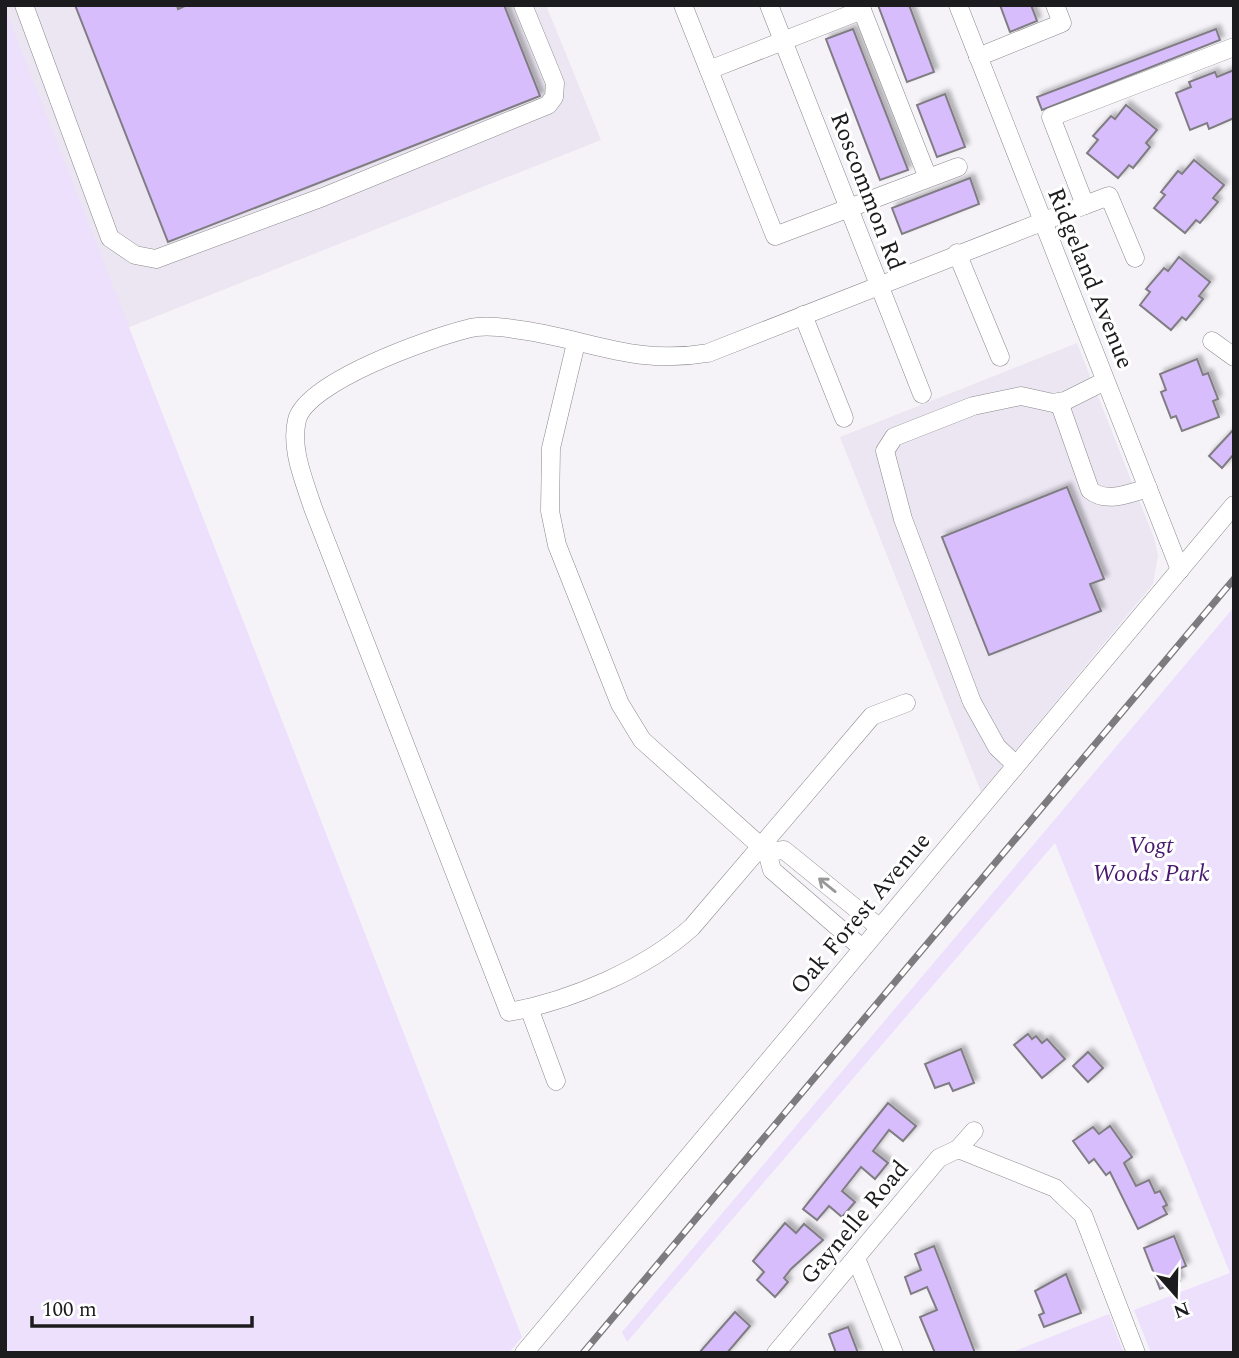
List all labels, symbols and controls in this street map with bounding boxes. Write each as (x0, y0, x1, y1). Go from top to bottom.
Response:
street label: Roscommon Rd (820, 107, 914, 276)
street label: Ridgeland Avenue (1037, 182, 1143, 374)
street label: Oak Forest Avenue (782, 825, 940, 1003)
park label: Vogt Woods Park (1092, 828, 1210, 892)
one-way arrow (818, 877, 836, 893)
street label: Gaynelle Road (792, 1152, 918, 1293)
north arrow (1141, 1260, 1211, 1330)
scale bar (32, 1284, 252, 1328)
text: N (1169, 1293, 1194, 1326)
text: 100 m (42, 1294, 97, 1326)

